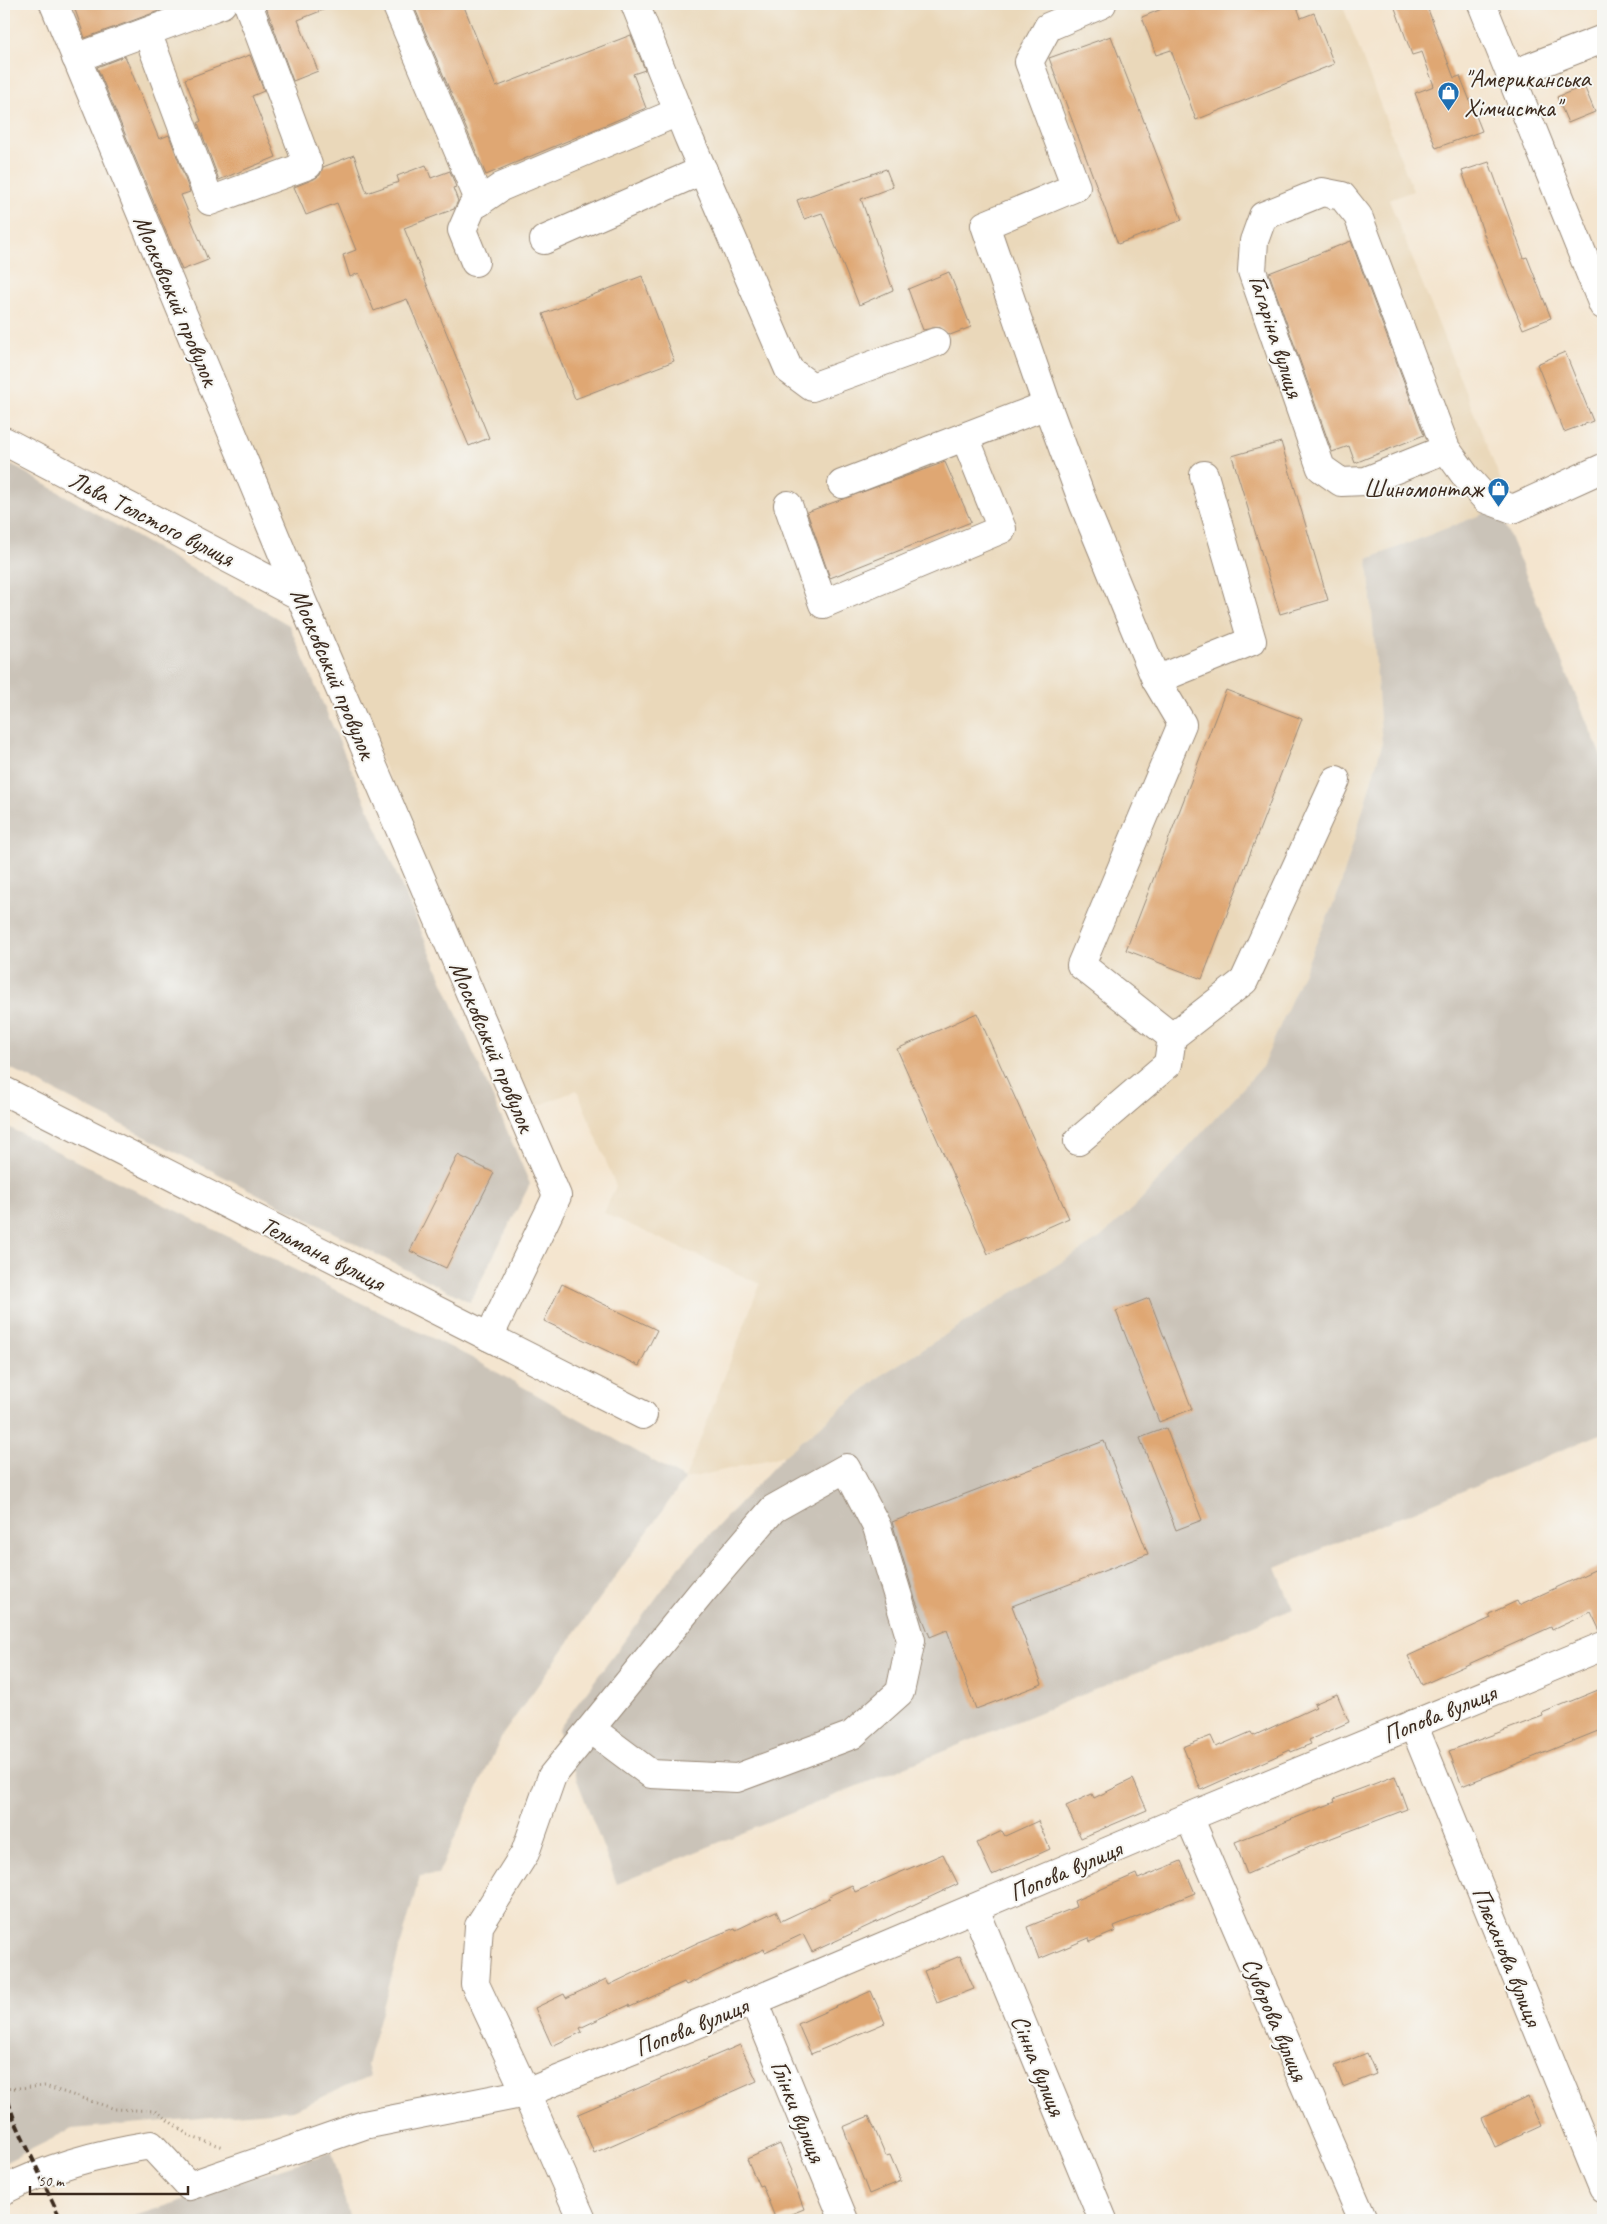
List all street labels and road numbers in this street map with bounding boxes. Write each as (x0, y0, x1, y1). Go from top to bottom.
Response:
street label: Московський провулок (126, 210, 227, 392)
street label: Гагаріна вулиця (1241, 271, 1311, 403)
street label: Льва Толстого вулиця (64, 464, 240, 575)
street label: Московський провулок (283, 583, 384, 765)
street label: Московський провулок (442, 956, 543, 1138)
street label: Тельмана вулиця (255, 1209, 392, 1300)
street label: Попова вулиця (1378, 1676, 1503, 1751)
street label: Попова вулиця (1004, 1832, 1129, 1909)
street label: Плєханова вулиця (1465, 1882, 1550, 2033)
street label: Суворова вулиця (1235, 1953, 1316, 2087)
street label: Попова вулиця (630, 1989, 755, 2064)
street label: Сінна вулиця (1003, 2010, 1073, 2122)
street label: Глінки вулиця (763, 2056, 833, 2168)

